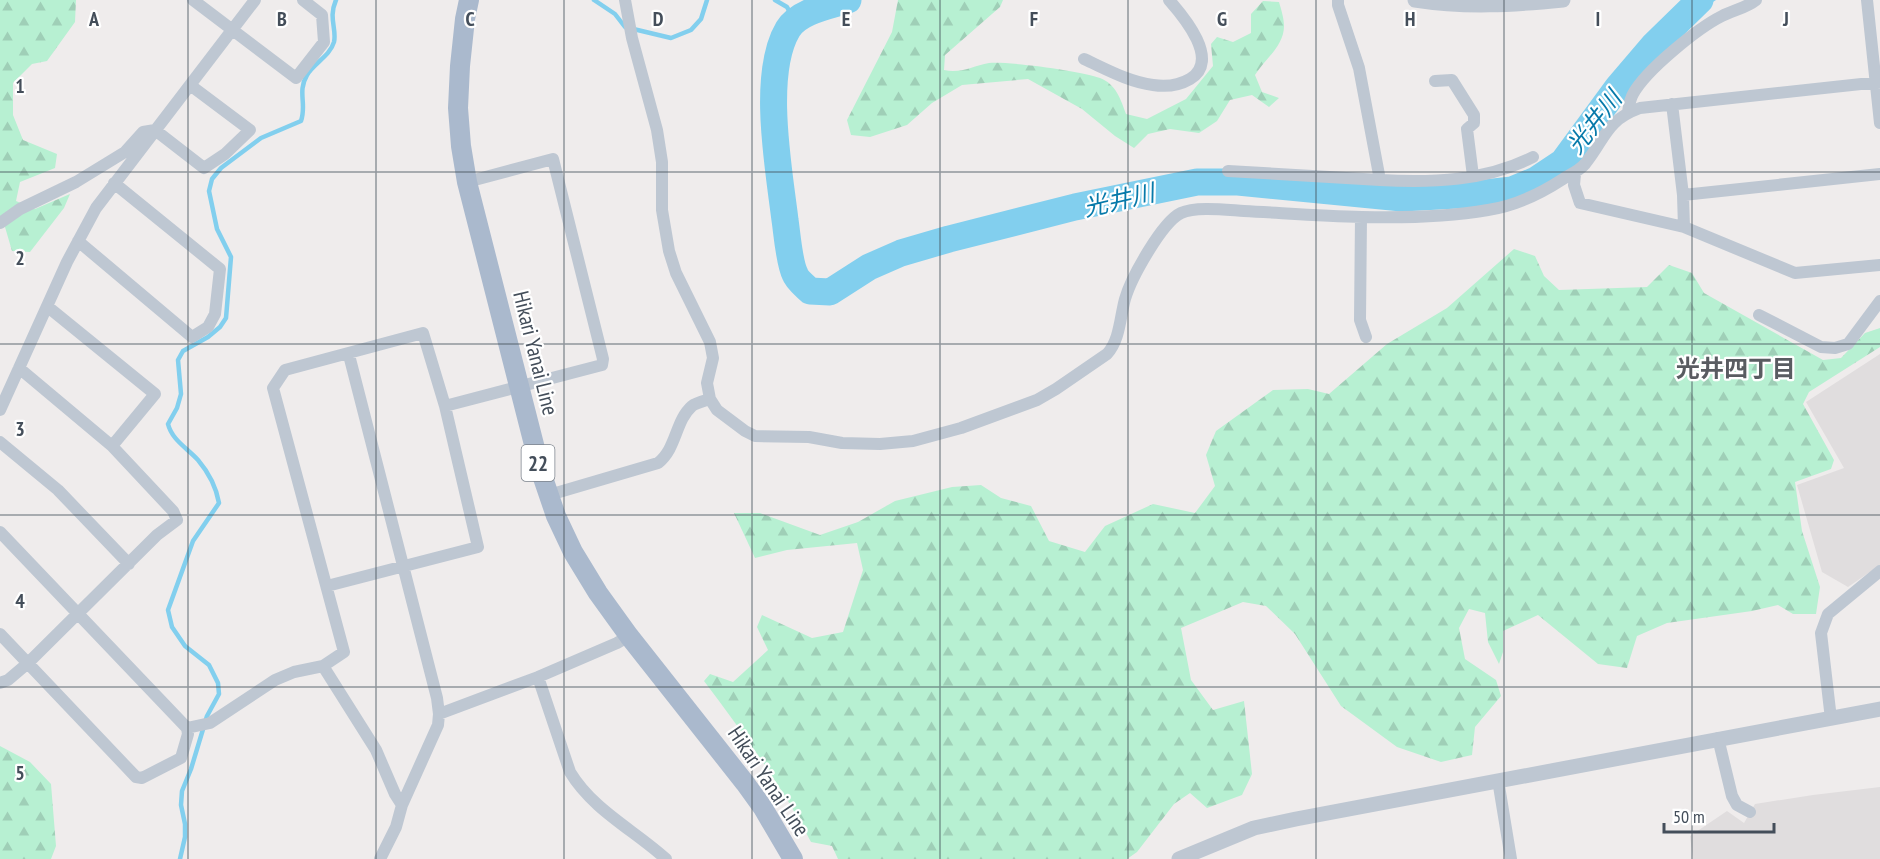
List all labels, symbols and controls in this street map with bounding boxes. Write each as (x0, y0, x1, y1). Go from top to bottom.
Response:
text: A (88, 6, 100, 32)
text: B (277, 6, 287, 32)
text: C (465, 6, 475, 32)
text: D (653, 6, 664, 32)
text: E (842, 6, 850, 32)
text: F (1030, 6, 1038, 32)
text: G (1217, 6, 1227, 32)
text: H (1405, 6, 1415, 32)
text: I (1596, 6, 1600, 32)
text: J (1782, 6, 1789, 32)
text: 1 (15, 73, 25, 99)
water label: 光井川 (1560, 82, 1630, 160)
water label: 光井川 (1080, 176, 1160, 223)
text: 2 (15, 245, 25, 271)
street label: Hikari Yanai Line (507, 288, 565, 418)
district label: 光井四丁目 (1676, 353, 1796, 384)
text: 3 (15, 416, 25, 442)
road number: 22 (522, 445, 554, 481)
text: 4 (15, 588, 25, 614)
street label: Hikari Yanai Line (722, 721, 816, 841)
text: 5 (15, 760, 25, 786)
scale bar (1664, 796, 1774, 834)
text: 50 m (1673, 805, 1705, 828)

